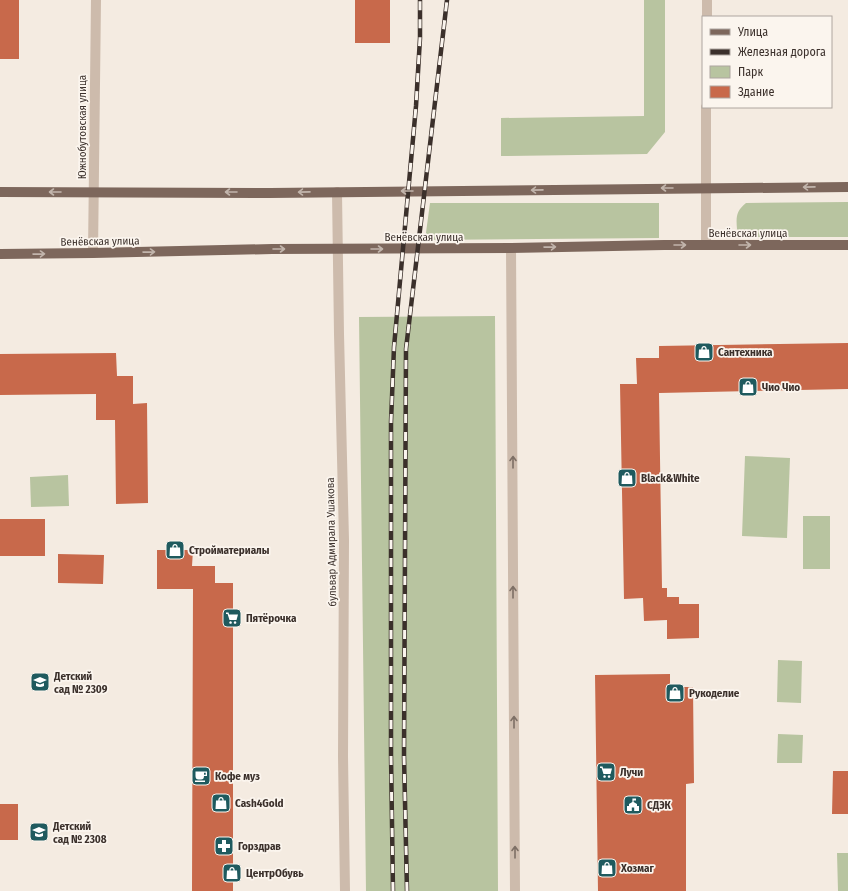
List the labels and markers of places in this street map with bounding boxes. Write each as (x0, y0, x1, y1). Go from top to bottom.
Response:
shop icon: Сантехника (693, 341, 715, 363)
place label: Сантехника (718, 346, 773, 359)
shop icon: Чио Чио (737, 376, 759, 398)
place label: Чио Чио (762, 381, 800, 394)
shop icon: Black&White (616, 467, 638, 489)
place label: Black&White (641, 472, 700, 485)
shop icon: Стройматериалы (164, 539, 186, 561)
place label: Стройматериалы (189, 544, 270, 557)
supermarket icon: Пятёрочка (221, 607, 243, 629)
place label: Пятёрочка (246, 612, 297, 625)
place label: Детский сад № 2309 (53, 670, 108, 696)
school or university icon: Детский сад № 2309 (29, 671, 51, 693)
shop icon: Рукоделие (664, 682, 686, 704)
place label: Рукоделие (689, 687, 740, 700)
supermarket icon: Лучи (595, 761, 617, 783)
cafe icon: Кофе муз (190, 765, 212, 787)
place label: Лучи (620, 766, 643, 779)
place label: Кофе муз (215, 770, 260, 783)
shop icon: Cash4Gold (210, 792, 232, 814)
public building icon: СДЭК (622, 794, 644, 816)
place label: Cash4Gold (235, 797, 284, 810)
place label: СДЭК (647, 799, 672, 812)
place label: Детский сад № 2308 (52, 820, 107, 846)
school or university icon: Детский сад № 2308 (28, 821, 50, 843)
pharmacy icon: Горздрав (213, 835, 235, 857)
place label: Горздрав (238, 840, 281, 853)
shop icon: Хозмаг (596, 857, 618, 879)
shop icon: ЦентрОбувь (221, 862, 243, 884)
place label: Хозмаг (620, 862, 654, 875)
place label: ЦентрОбувь (246, 867, 304, 880)

